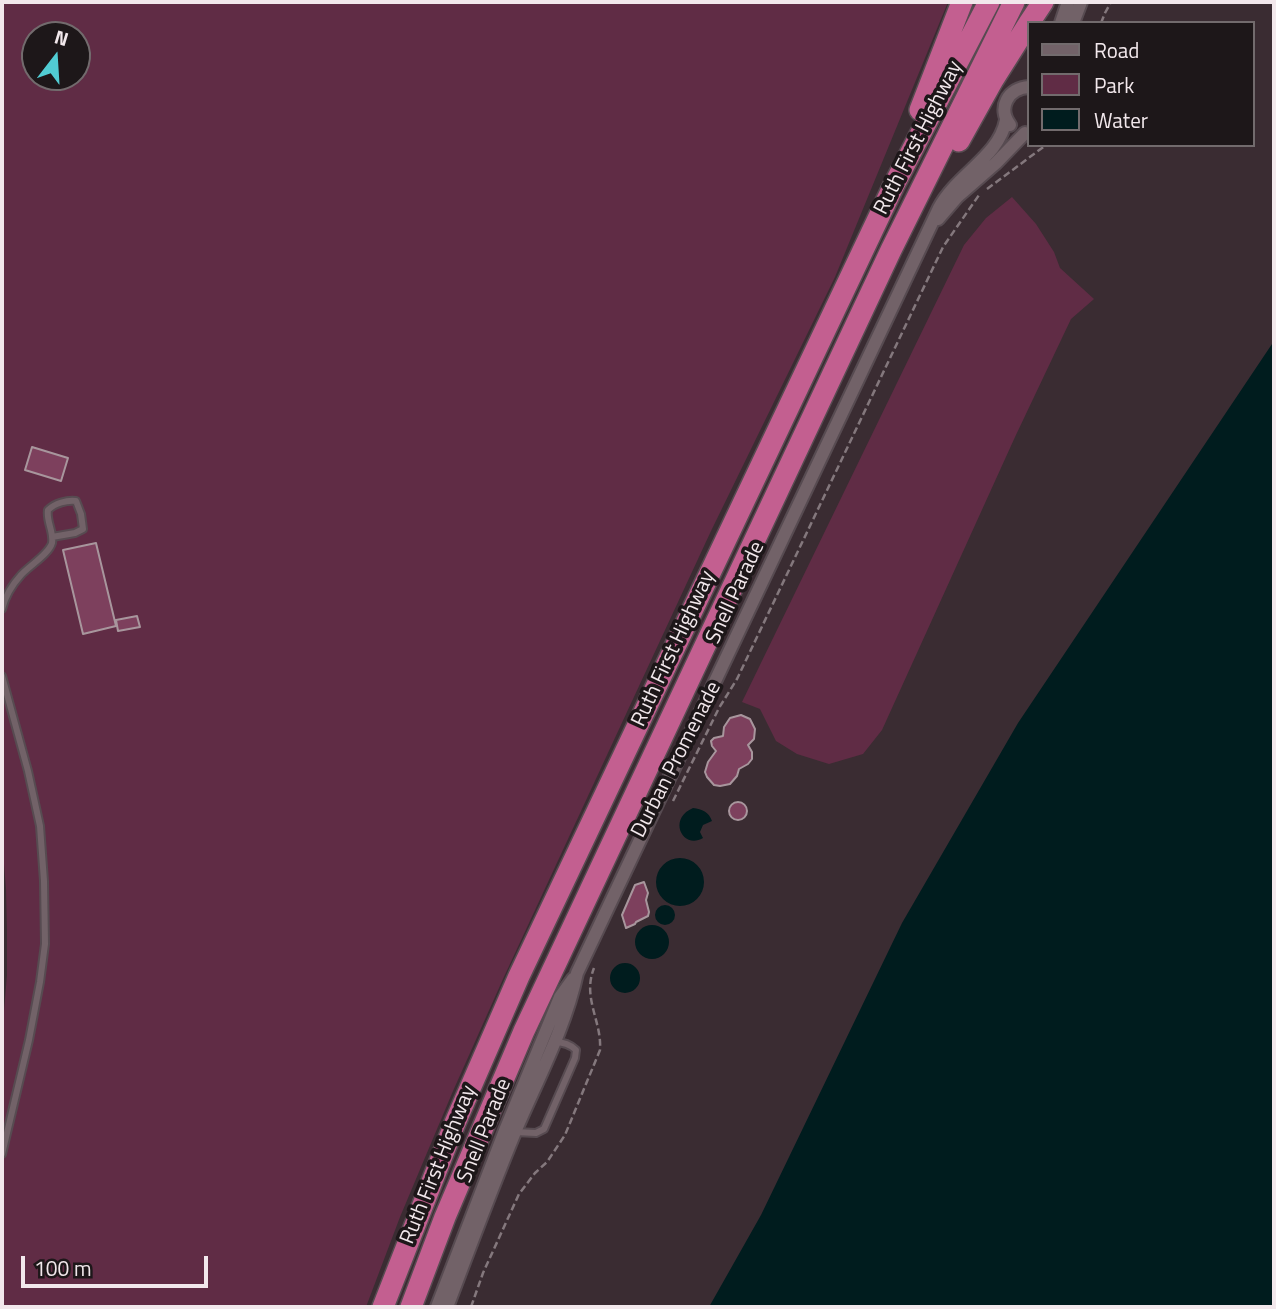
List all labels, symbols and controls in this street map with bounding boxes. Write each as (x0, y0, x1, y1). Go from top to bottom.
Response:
north arrow (21, 21, 91, 91)
legend (1028, 21, 1255, 147)
text: N (51, 22, 72, 53)
text: Road (1094, 34, 1139, 66)
street label: Ruth First Highway (869, 57, 969, 219)
text: Park (1094, 69, 1134, 101)
text: Water (1094, 104, 1148, 136)
street label: Snell Parade (701, 538, 771, 648)
street label: Ruth First Highway (627, 567, 721, 731)
street label: Durban Promenade (627, 678, 727, 842)
street label: Snell Parade (453, 1075, 517, 1187)
street label: Ruth First Highway (396, 1082, 482, 1248)
scale bar (24, 1242, 212, 1286)
text: 100 m (34, 1252, 91, 1284)

